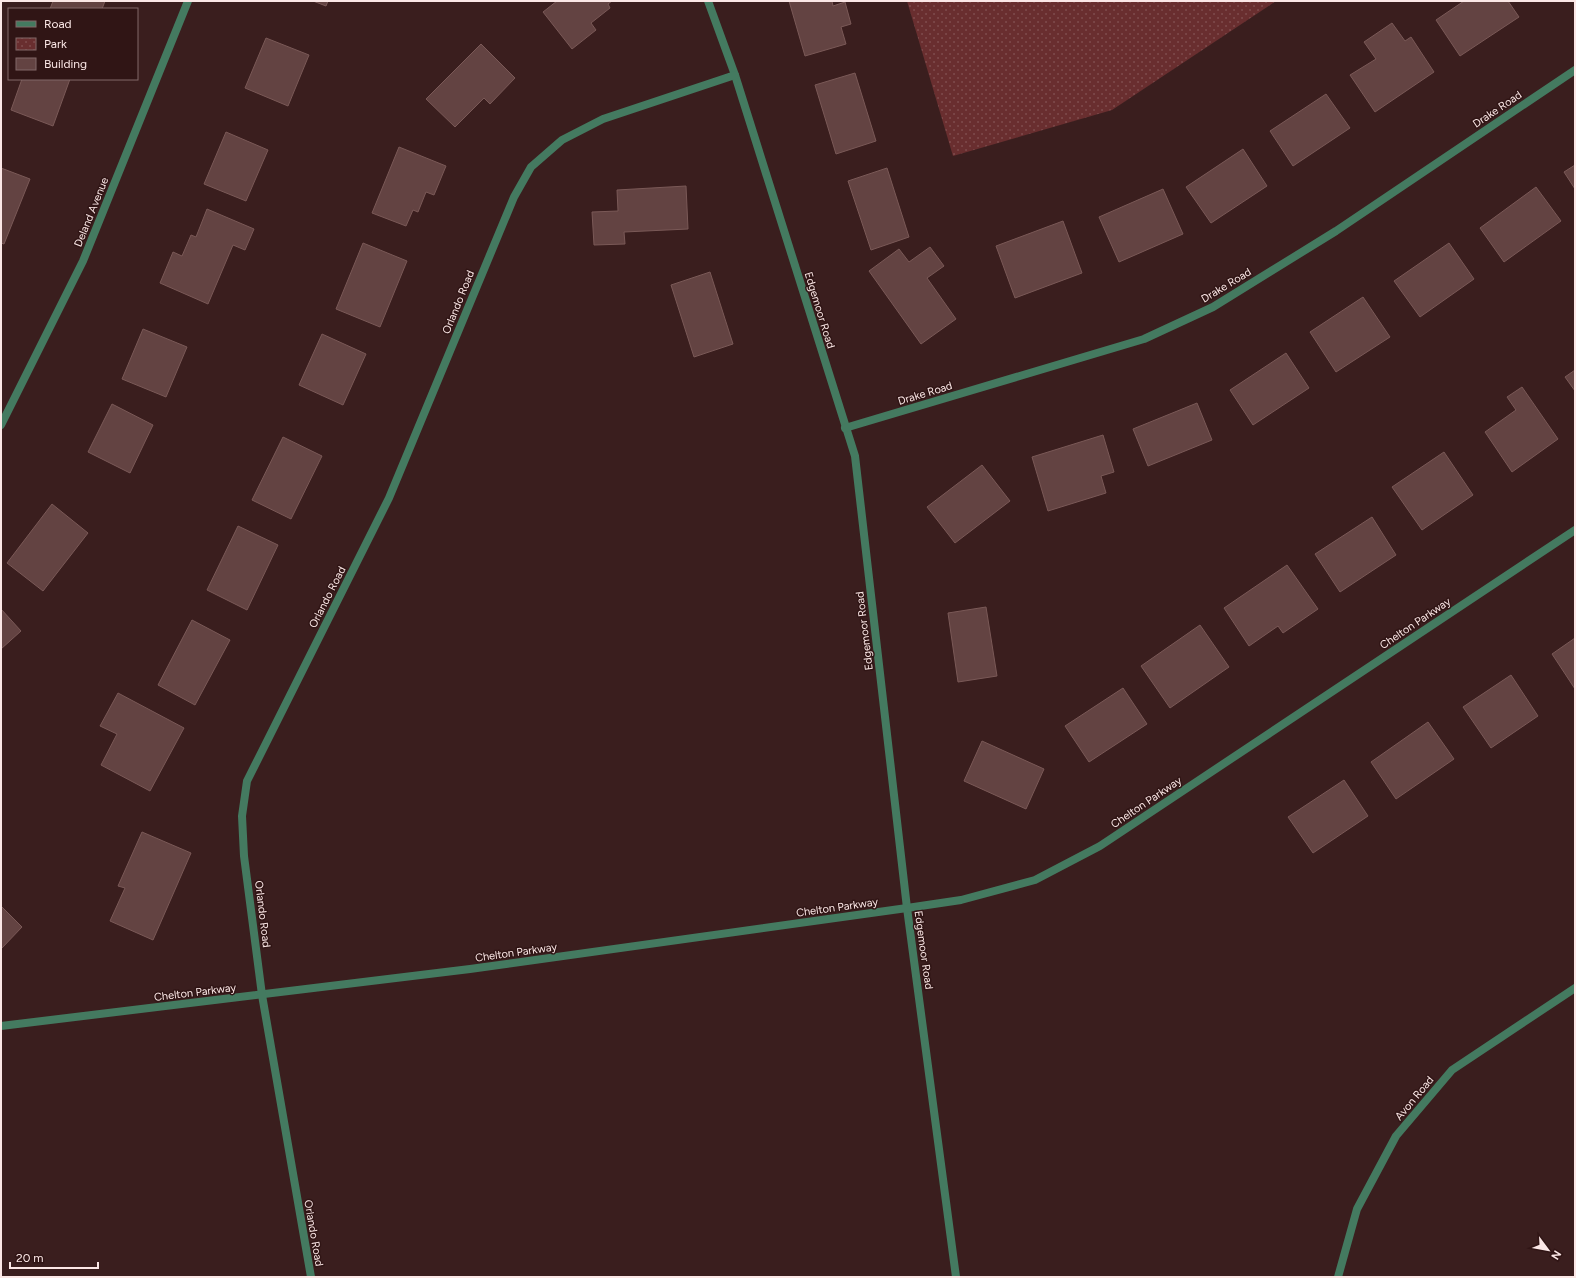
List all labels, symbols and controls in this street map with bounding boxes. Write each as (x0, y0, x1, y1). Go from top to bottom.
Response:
legend (8, 8, 138, 80)
text: Road (44, 17, 72, 31)
text: Park (44, 37, 67, 51)
text: Building (44, 57, 87, 71)
street label: Drake Road (1470, 88, 1524, 131)
street label: Deland Avenue (72, 175, 111, 249)
street label: Drake Road (1199, 265, 1254, 305)
street label: Orlando Road (440, 269, 477, 336)
street label: Edgemoor Road (802, 270, 837, 350)
street label: Drake Road (896, 379, 954, 408)
street label: Orlando Road (306, 564, 349, 630)
street label: Edgemoor Road (853, 591, 876, 671)
street label: Chelton Parkway (1377, 595, 1453, 652)
street label: Chelton Parkway (1108, 774, 1184, 831)
street label: Orlando Road (252, 880, 273, 948)
street label: Chelton Parkway (795, 895, 879, 920)
street label: Edgemoor Road (912, 910, 935, 990)
street label: Chelton Parkway (474, 940, 558, 965)
street label: Chelton Parkway (153, 981, 237, 1004)
street label: Avon Road (1392, 1074, 1437, 1123)
street label: Orlando Road (301, 1199, 326, 1267)
north arrow (1528, 1230, 1568, 1270)
scale bar (10, 1244, 98, 1270)
text: N (1548, 1248, 1564, 1262)
text: 20 m (16, 1251, 44, 1265)

